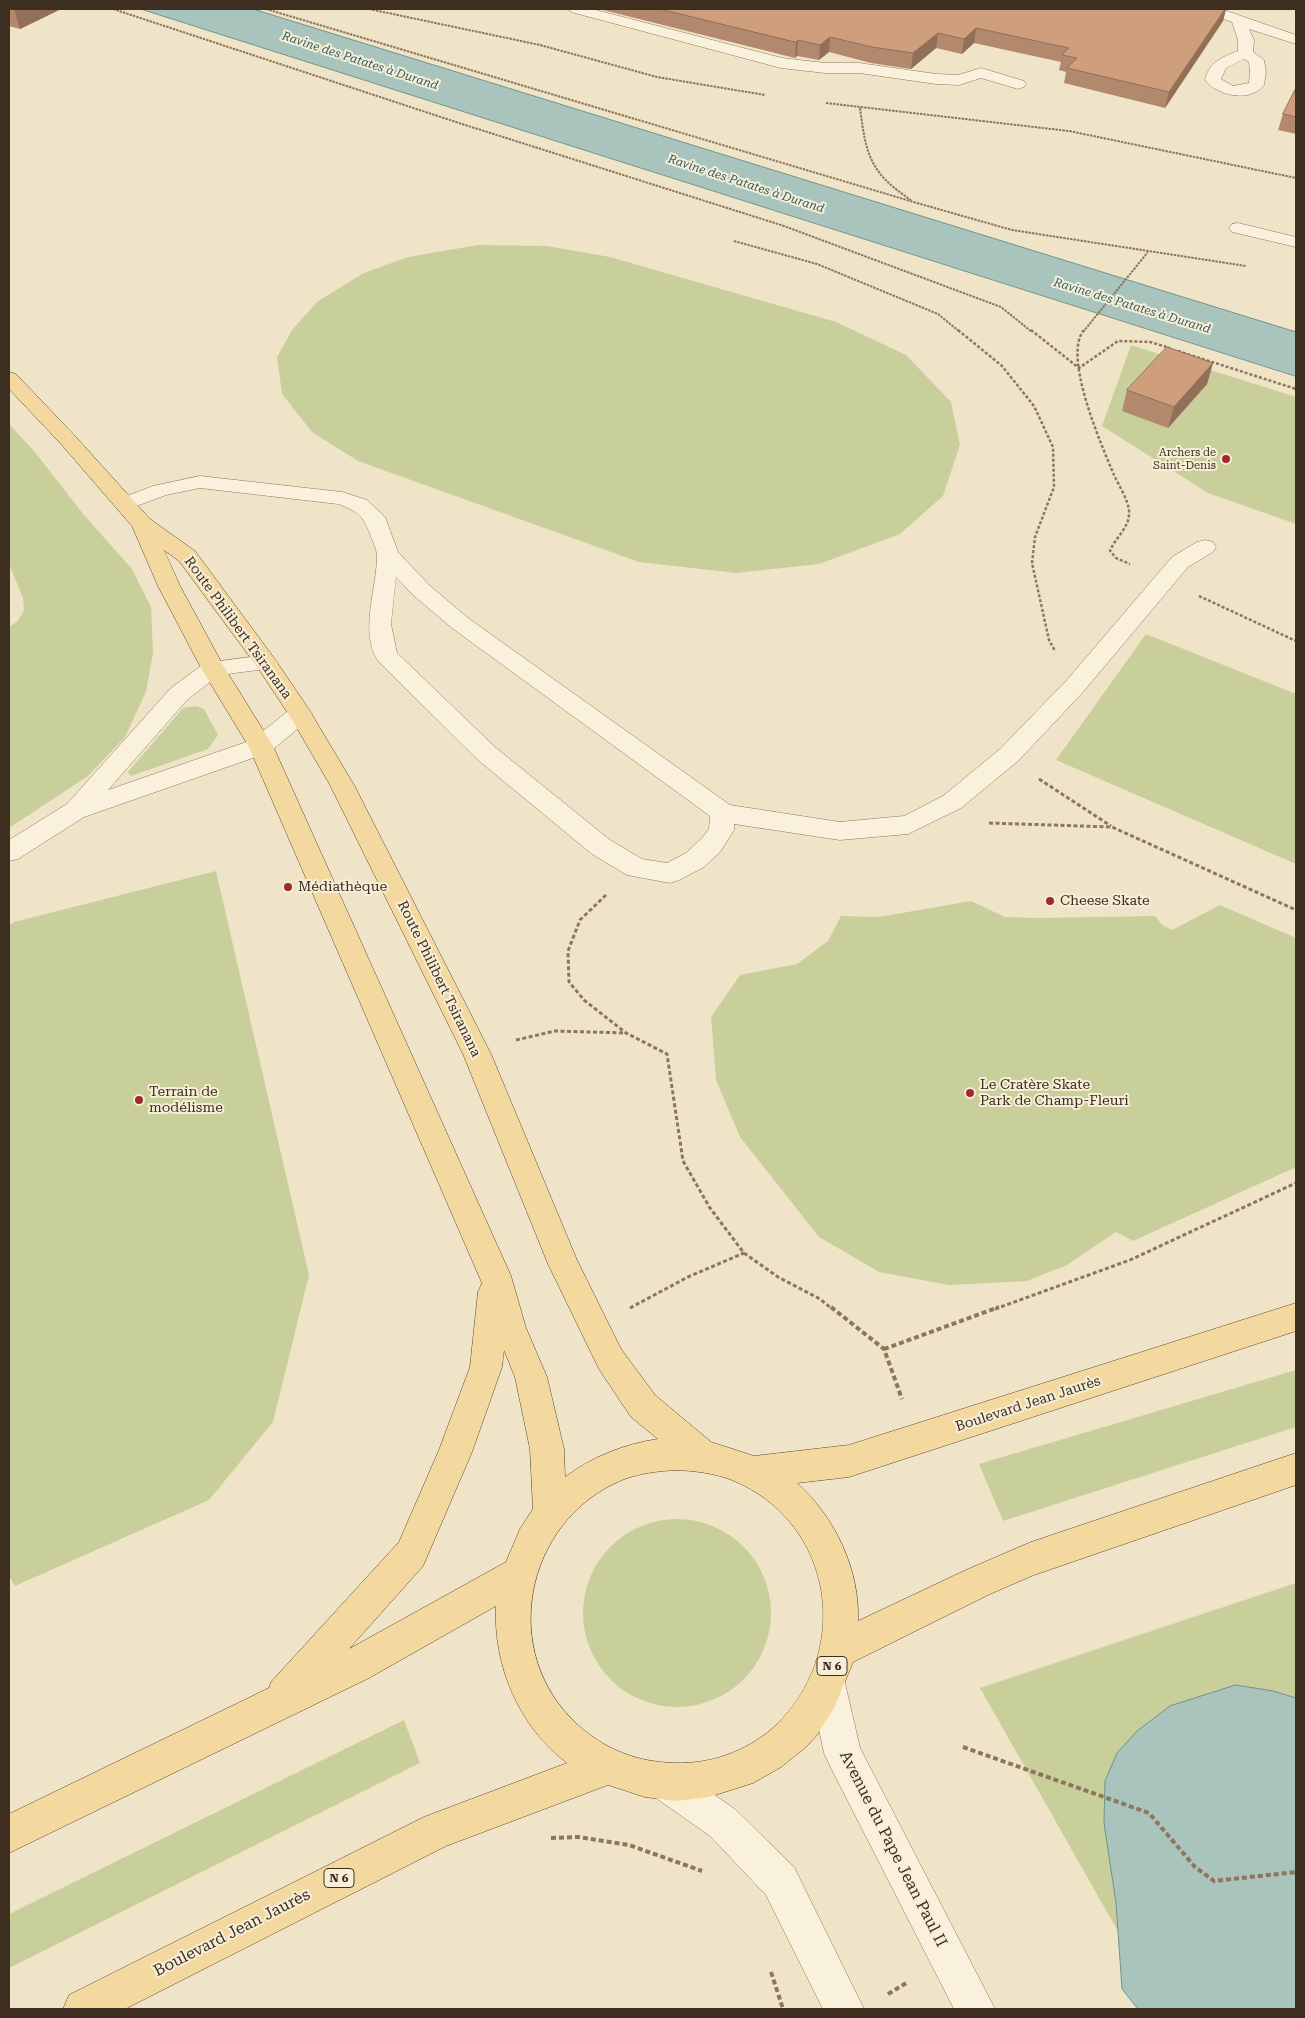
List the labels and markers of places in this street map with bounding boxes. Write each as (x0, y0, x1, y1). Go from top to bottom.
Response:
place label: Archers de Saint-Denis (1153, 446, 1216, 472)
marker: Archers de Saint-Denis (1220, 453, 1232, 465)
place label: Médiathèque (298, 879, 387, 895)
marker: Médiathèque (282, 881, 294, 893)
place label: Cheese Skate (1060, 893, 1150, 909)
marker: Cheese Skate (1044, 895, 1056, 907)
place label: Le Cratère Skate Park de Champ-Fleuri (980, 1077, 1129, 1110)
place label: Terrain de modélisme (149, 1084, 223, 1116)
marker: Le Cratère Skate Park de Champ-Fleuri (964, 1087, 976, 1099)
marker: Terrain de modélisme (133, 1094, 145, 1106)

